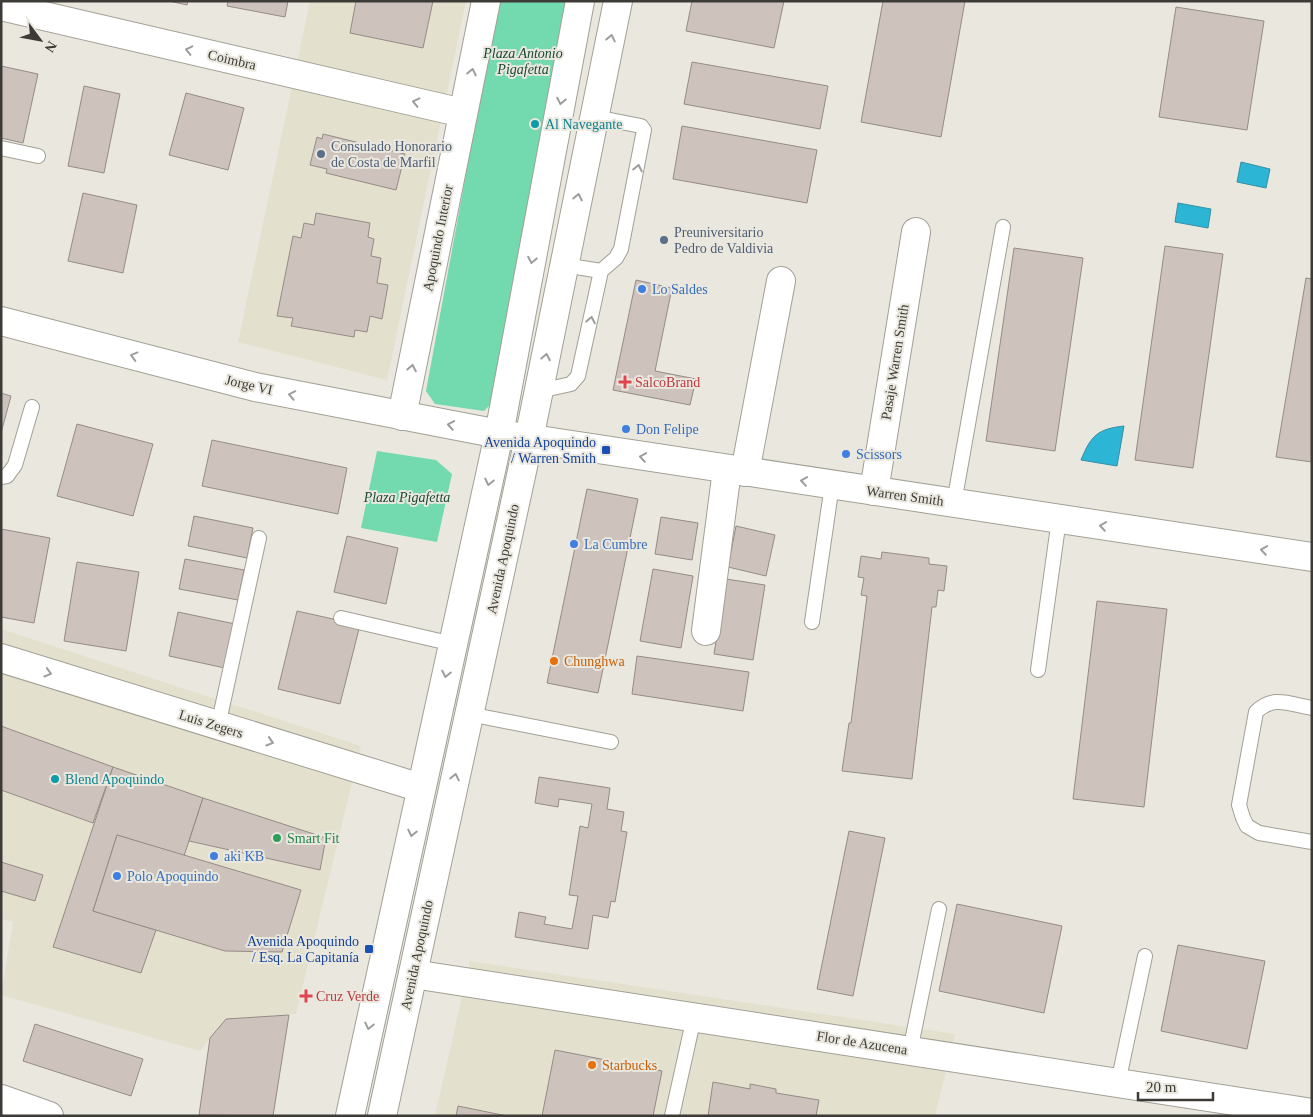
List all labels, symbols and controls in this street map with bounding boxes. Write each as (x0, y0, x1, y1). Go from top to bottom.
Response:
north arrow (15, 15, 65, 65)
one-way arrow (605, 34, 615, 43)
text: N (42, 38, 60, 55)
one-way arrow (185, 45, 194, 56)
park label: Plaza Antonio Pigafetta (482, 46, 563, 77)
street label: Coimbra (206, 47, 258, 73)
one-way arrow (466, 67, 476, 76)
one-way arrow (557, 96, 567, 105)
one-way arrow (411, 97, 420, 108)
place label: Al Navegante (545, 117, 622, 132)
marker: Al Navegante (529, 118, 541, 130)
place label: Consulado Honorario de Costa de Marfil (331, 139, 452, 170)
marker: Consulado Honorario de Costa de Marfil (315, 148, 327, 160)
one-way arrow (632, 164, 642, 173)
street label: Apoquindo Interior (420, 183, 456, 293)
one-way arrow (572, 193, 583, 202)
place label: Preuniversitario Pedro de Valdivia (674, 225, 774, 256)
marker: Preuniversitario Pedro de Valdivia (658, 234, 670, 246)
one-way arrow (527, 256, 537, 265)
place label: Lo Saldes (652, 282, 708, 297)
marker: Lo Saldes (636, 283, 648, 295)
street label: Pasaje Warren Smith (878, 303, 912, 421)
one-way arrow (585, 315, 596, 324)
one-way arrow (130, 351, 138, 361)
one-way arrow (540, 352, 550, 361)
one-way arrow (406, 364, 416, 373)
street label: Jorge VI (224, 372, 274, 398)
place label: SalcoBrand (635, 375, 700, 390)
marker: SalcoBrand (619, 376, 631, 388)
one-way arrow (287, 390, 296, 400)
one-way arrow (447, 420, 456, 430)
place label: Don Felipe (636, 422, 699, 437)
marker: Don Felipe (620, 423, 632, 435)
place label: Avenida Apoquindo / Warren Smith (484, 435, 596, 466)
marker: Avenida Apoquindo / Warren Smith (600, 444, 612, 456)
place label: Scissors (856, 447, 902, 462)
marker: Scissors (840, 448, 852, 460)
one-way arrow (639, 452, 647, 463)
one-way arrow (799, 476, 807, 487)
one-way arrow (484, 477, 494, 486)
street label: Warren Smith (865, 483, 945, 509)
park label: Plaza Pigafetta (363, 490, 450, 505)
street label: Avenida Apoquindo (484, 503, 522, 615)
one-way arrow (1098, 521, 1107, 531)
place label: La Cumbre (584, 537, 647, 552)
marker: La Cumbre (568, 538, 580, 550)
one-way arrow (1259, 545, 1268, 555)
place label: Chunghwa (564, 654, 625, 669)
marker: Chunghwa (548, 655, 560, 667)
one-way arrow (43, 667, 51, 677)
one-way arrow (442, 670, 452, 679)
street label: Luis Zegers (177, 707, 245, 741)
one-way arrow (265, 737, 273, 747)
place label: Blend Apoquindo (65, 772, 164, 787)
marker: Blend Apoquindo (49, 773, 61, 785)
one-way arrow (450, 773, 460, 782)
one-way arrow (407, 829, 418, 838)
place label: Smart Fit (287, 831, 340, 846)
marker: Smart Fit (271, 832, 283, 844)
place label: aki KB (224, 849, 264, 864)
marker: aki KB (208, 850, 220, 862)
place label: Polo Apoquindo (127, 869, 218, 884)
marker: Polo Apoquindo (111, 870, 123, 882)
street label: Avenida Apoquindo (398, 899, 436, 1011)
place label: Avenida Apoquindo / Esq. La Capitanía (247, 934, 360, 965)
marker: Avenida Apoquindo / Esq. La Capitanía (363, 943, 375, 955)
place label: Cruz Verde (316, 989, 379, 1004)
marker: Cruz Verde (300, 990, 312, 1002)
one-way arrow (364, 1022, 375, 1031)
street label: Flor de Azucena (816, 1028, 909, 1058)
place label: Starbucks (602, 1058, 657, 1073)
marker: Starbucks (586, 1059, 598, 1071)
scale bar (1138, 1070, 1213, 1102)
text: 20 m (1146, 1079, 1177, 1095)

